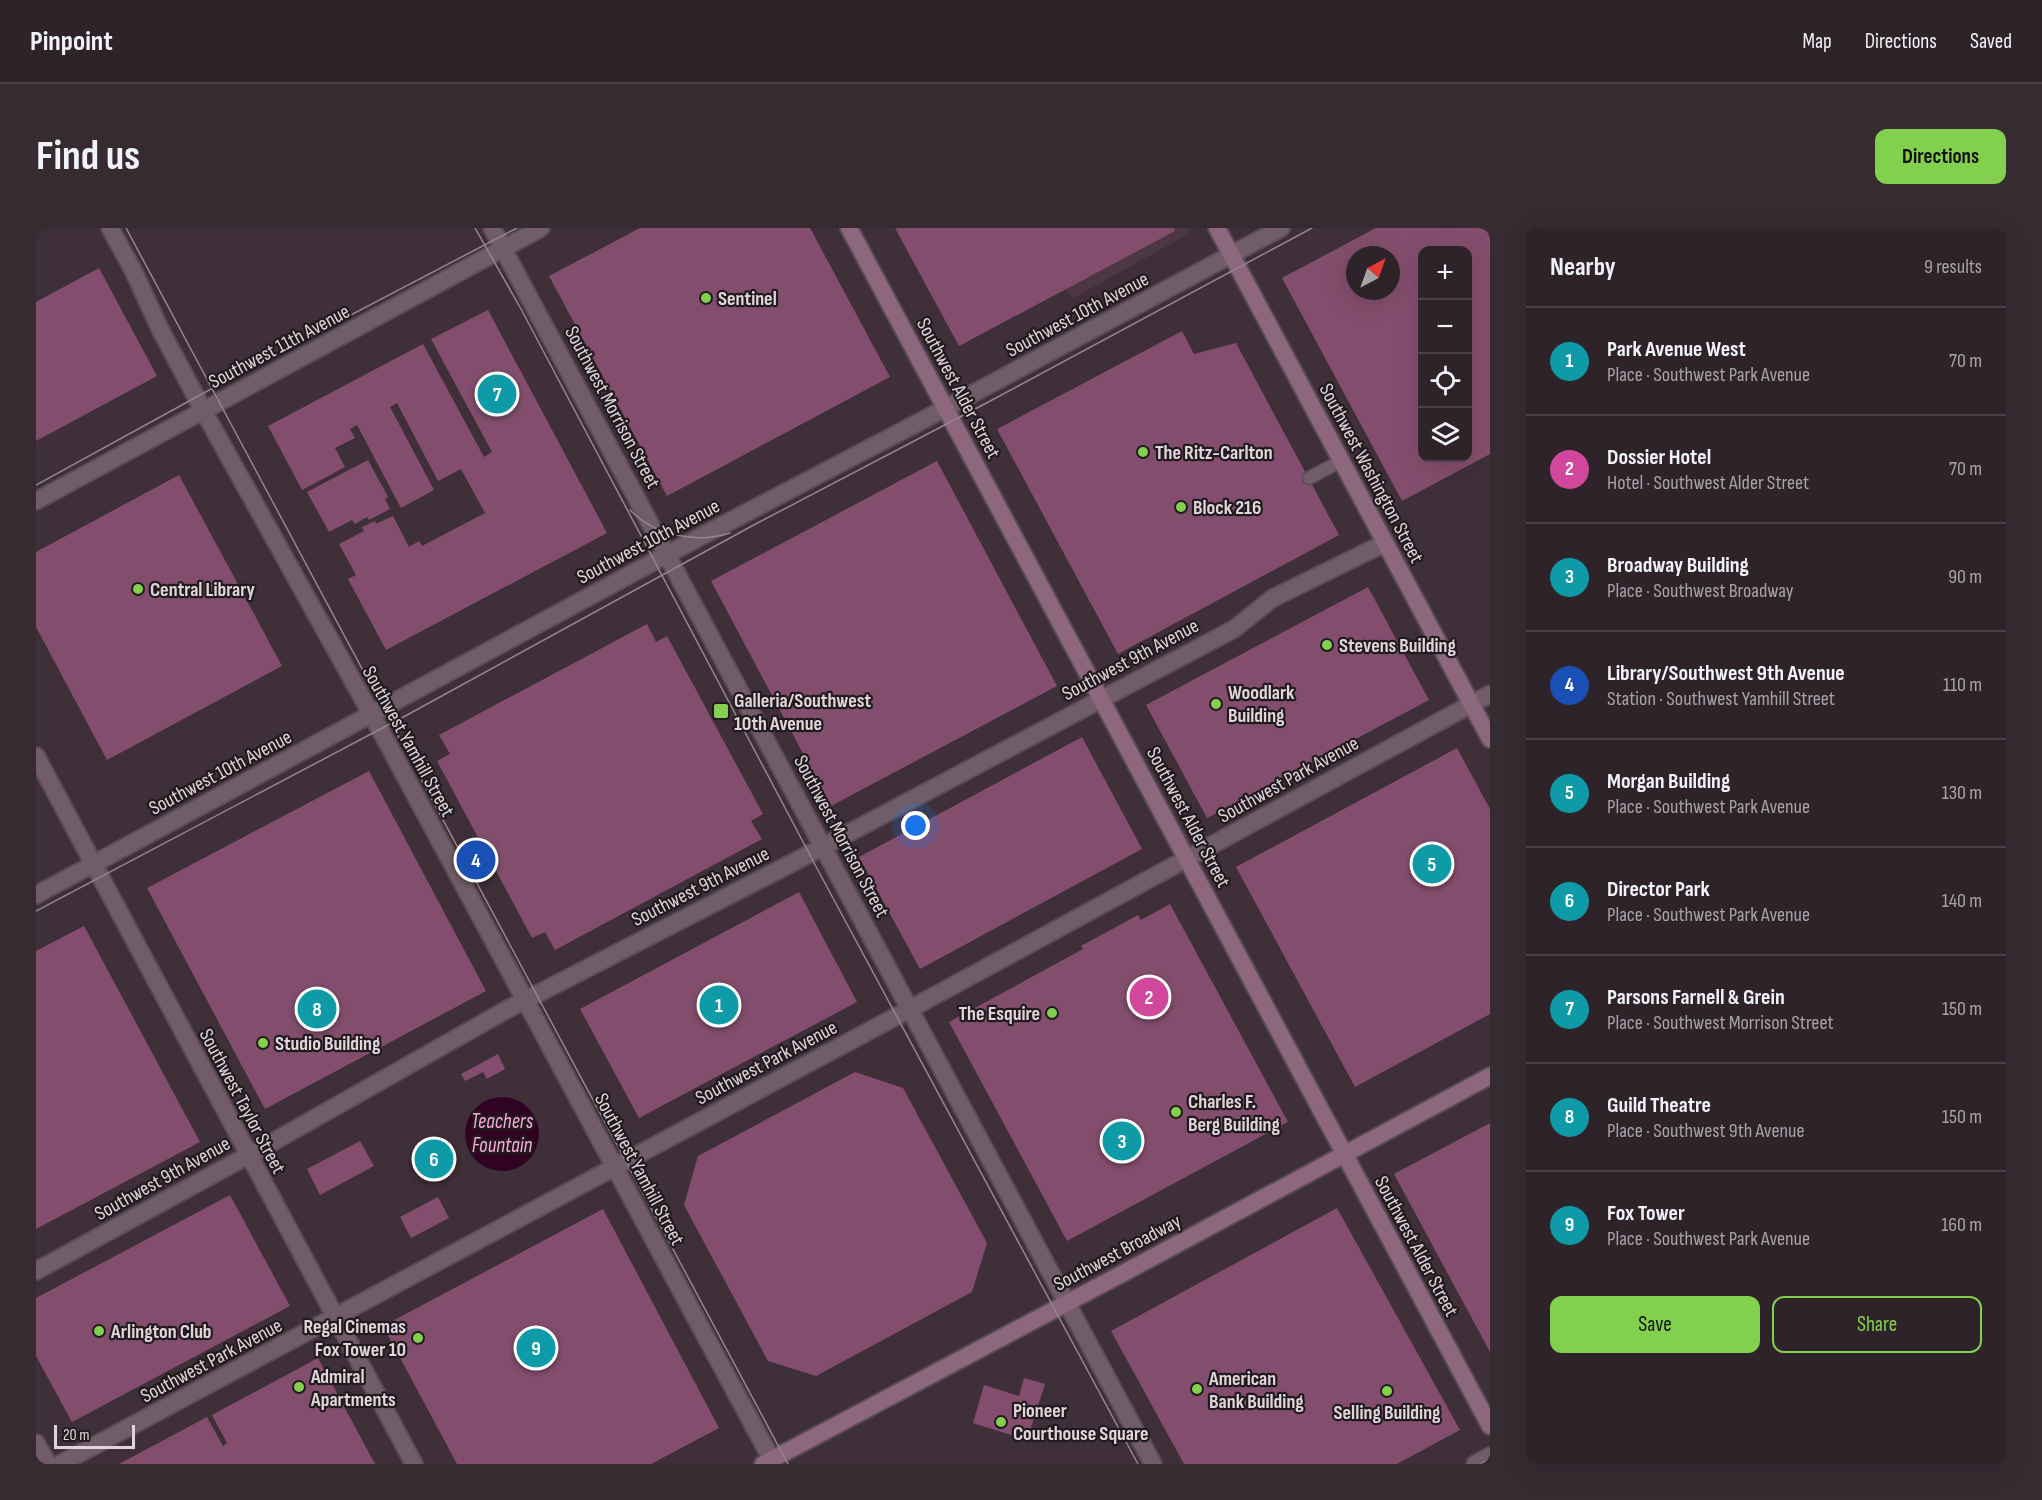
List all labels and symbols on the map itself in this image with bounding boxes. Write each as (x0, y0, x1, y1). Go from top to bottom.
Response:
north arrow (1346, 246, 1400, 300)
street label: Southwest 10th Avenue (1002, 267, 1153, 363)
place label: Sentinel (718, 287, 777, 311)
marker: Sentinel (699, 291, 713, 305)
street label: Southwest 11th Avenue (205, 300, 354, 394)
street label: Southwest Alder Street (911, 314, 1005, 463)
street label: Southwest Morrison Street (559, 322, 665, 493)
pin: 7 (478, 372, 516, 416)
street label: Southwest Washington Street (1314, 380, 1429, 567)
place label: The Ritz-Carlton (1155, 441, 1273, 465)
marker: The Ritz-Carlton (1136, 445, 1150, 459)
street label: Southwest 10th Avenue (573, 494, 724, 590)
place label: Block 216 (1193, 496, 1261, 520)
marker: Block 216 (1174, 500, 1188, 514)
place label: Central Library (150, 578, 256, 602)
marker: Central Library (131, 582, 145, 596)
street label: Southwest 9th Avenue (1058, 614, 1203, 706)
place label: Stevens Building (1339, 634, 1456, 658)
marker: Stevens Building (1320, 638, 1334, 652)
street label: Southwest Yamhill Street (357, 662, 460, 821)
place label: Woodlark Building (1228, 681, 1295, 728)
place label: Galleria/Southwest 10th Avenue (734, 689, 872, 736)
marker: Woodlark Building (1209, 697, 1223, 711)
marker: Galleria/Southwest 10th Avenue (712, 702, 730, 720)
street label: Southwest 10th Avenue (145, 725, 296, 821)
street label: Southwest Park Avenue (1214, 731, 1363, 828)
street label: Southwest Alder Street (1141, 743, 1235, 892)
street label: Southwest Morrison Street (788, 751, 894, 922)
your location (901, 811, 930, 840)
pin: 4 (456, 838, 496, 882)
street label: Southwest 9th Avenue (628, 842, 773, 932)
pin: 5 (1412, 842, 1452, 886)
pin: 2 (1130, 974, 1168, 1020)
pin: 1 (700, 982, 738, 1028)
pin: 8 (298, 986, 336, 1032)
place label: The Esquire (959, 1002, 1040, 1026)
marker: The Esquire (1045, 1006, 1059, 1020)
street label: Southwest Park Avenue (692, 1015, 841, 1110)
street label: Southwest Taylor Street (194, 1025, 290, 1178)
place label: Studio Building (275, 1032, 381, 1056)
marker: Studio Building (256, 1036, 270, 1050)
street label: Southwest Yamhill Street (589, 1089, 689, 1250)
place label: Charles F. Berg Building (1188, 1090, 1280, 1137)
marker: Charles F. Berg Building (1169, 1105, 1183, 1119)
water label: Teachers Fountain (471, 1109, 534, 1158)
pin: 3 (1102, 1118, 1142, 1164)
street label: Southwest 9th Avenue (91, 1132, 234, 1226)
pin: 6 (414, 1136, 454, 1182)
street label: Southwest Alder Street (1369, 1172, 1463, 1321)
street label: Southwest Broadway (1050, 1209, 1185, 1296)
street label: Southwest Park Avenue (137, 1313, 286, 1408)
place label: Regal Cinemas Fox Tower 10 (303, 1315, 406, 1362)
place label: Arlington Club (110, 1320, 212, 1344)
marker: Arlington Club (92, 1324, 106, 1338)
pin: 9 (516, 1326, 556, 1370)
marker: Regal Cinemas Fox Tower 10 (411, 1331, 425, 1345)
place label: Admiral Apartments (310, 1365, 396, 1412)
place label: American Bank Building (1208, 1367, 1304, 1414)
marker: Admiral Apartments (292, 1380, 306, 1394)
marker: American Bank Building (1190, 1382, 1204, 1396)
marker: Selling Building (1380, 1384, 1394, 1398)
place label: Pioneer Courthouse Square (1013, 1399, 1149, 1446)
place label: Selling Building (1334, 1401, 1441, 1425)
marker: Pioneer Courthouse Square (994, 1415, 1008, 1429)
scale bar (54, 1422, 135, 1450)

